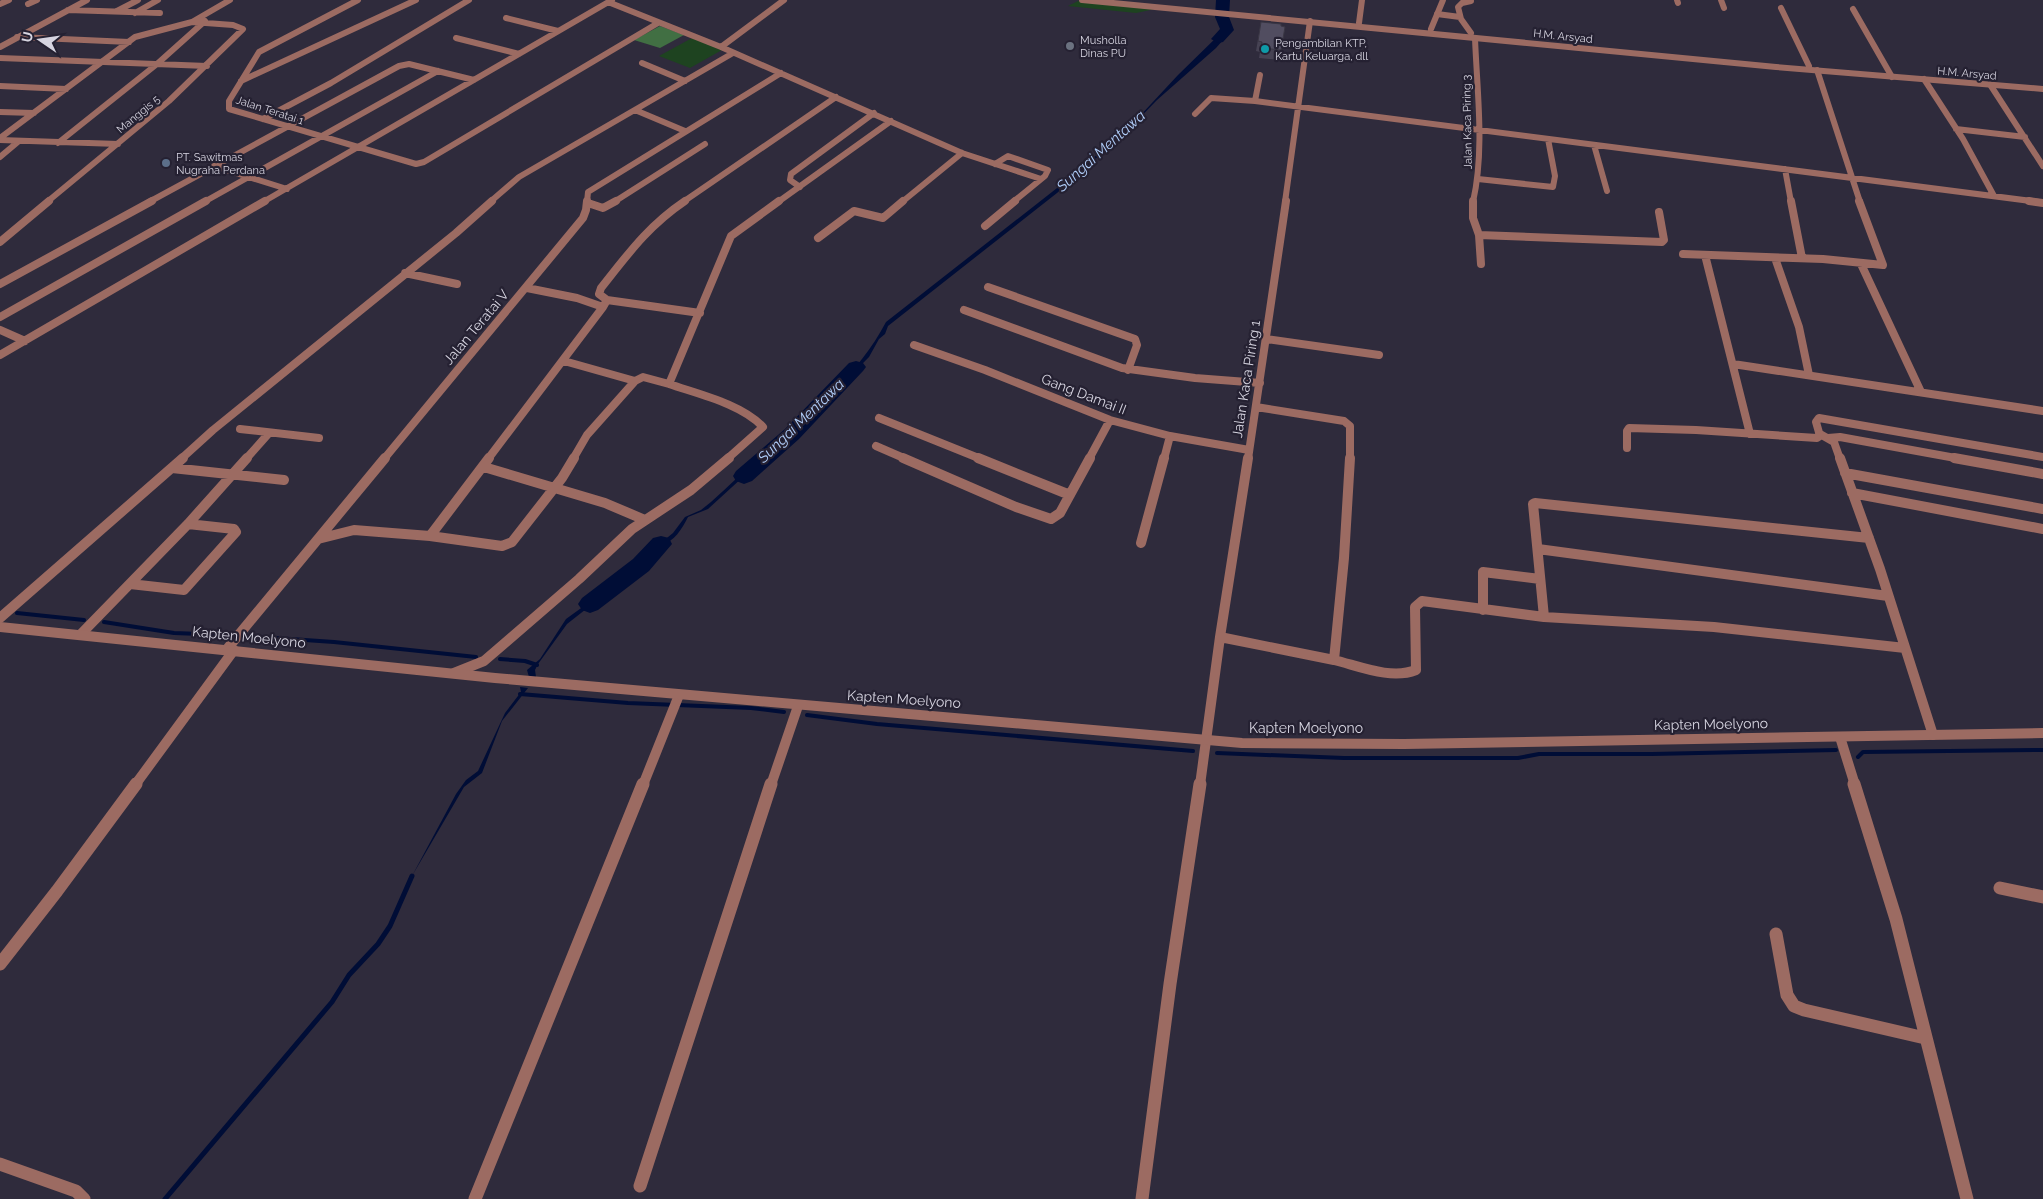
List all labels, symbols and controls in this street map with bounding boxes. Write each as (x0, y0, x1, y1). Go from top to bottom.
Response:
north arrow (15, 15, 65, 65)
street label: H.M. Arsyad (1533, 27, 1593, 46)
text: U (18, 30, 36, 44)
place label: Musholla Dinas PU (1080, 34, 1126, 60)
place label: Pengambilan KTP, Kartu Keluarga, dll (1275, 37, 1368, 63)
marker: Musholla Dinas PU (1064, 40, 1076, 52)
marker: Pengambilan KTP, Kartu Keluarga, dll (1259, 43, 1271, 55)
street label: H.M. Arsyad (1937, 64, 1997, 83)
street label: Jalan Kaca Piring 3 (1460, 74, 1475, 169)
street label: Manggis 5 (114, 93, 162, 136)
street label: Jalan Teratai 1 (234, 93, 306, 128)
water label: Sungai Mentawa (1052, 106, 1149, 196)
place label: PT. Sawitmas Nugraha Perdana (176, 151, 265, 177)
marker: PT. Sawitmas Nugraha Perdana (160, 157, 172, 169)
street label: Jalan Teratai V (440, 286, 512, 368)
street label: Jalan Kaca Piring 1 (1229, 319, 1263, 439)
street label: Gang Damai II (1039, 370, 1129, 418)
water label: Sungai Mentawa (753, 375, 848, 467)
street label: Kapten Moelyono (191, 623, 307, 651)
street label: Kapten Moelyono (847, 687, 961, 711)
street label: Kapten Moelyono (1654, 715, 1768, 733)
street label: Kapten Moelyono (1249, 720, 1363, 736)

